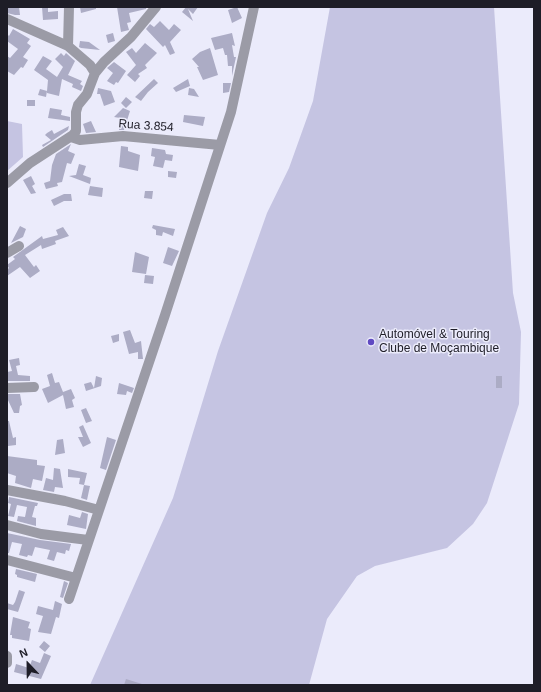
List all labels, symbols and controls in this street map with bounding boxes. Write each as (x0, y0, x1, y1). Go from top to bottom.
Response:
street label: Rua 3.854 (118, 117, 174, 135)
place label: Automóvel & Touring Clube de Moçambique (379, 328, 499, 356)
marker: Automóvel & Touring Clube de Moçambique (366, 337, 376, 347)
north arrow (8, 644, 48, 684)
text: N (18, 646, 29, 660)

